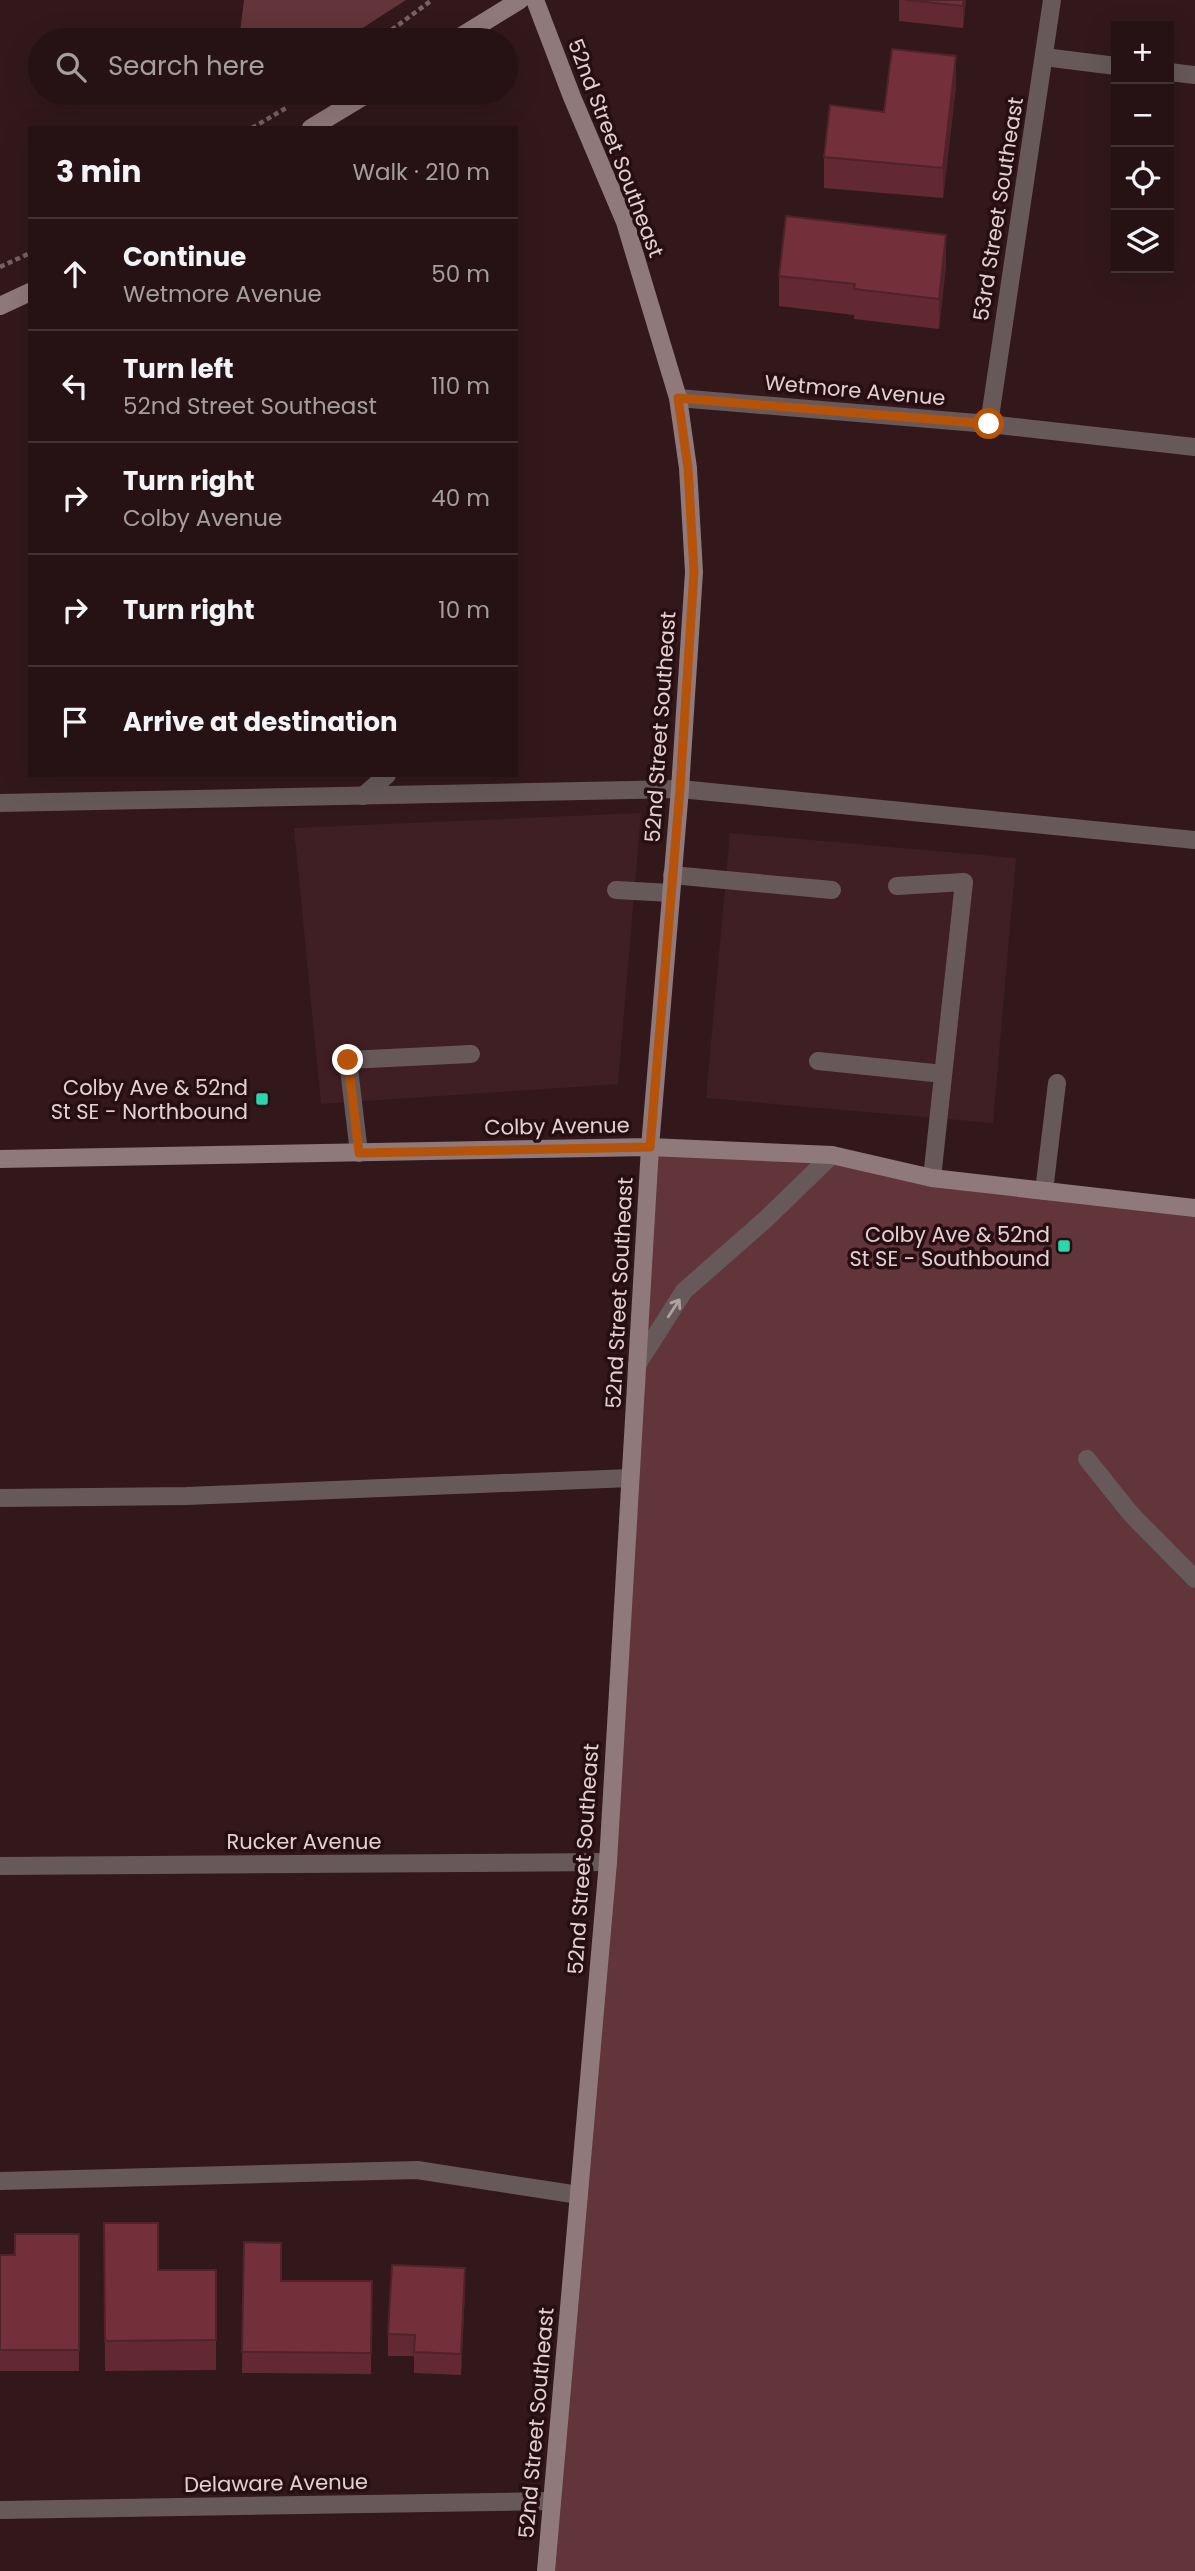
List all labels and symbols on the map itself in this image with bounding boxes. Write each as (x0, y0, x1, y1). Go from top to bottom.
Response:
street label: 52nd Street Southeast (561, 35, 671, 261)
street label: 53rd Street Southeast (966, 95, 1030, 323)
street label: Wetmore Avenue (763, 368, 947, 412)
route start (973, 408, 1004, 439)
street label: 52nd Street Southeast (637, 610, 683, 844)
route end (332, 1044, 363, 1075)
place label: Colby Ave & 52nd St SE - Northbound (51, 1073, 248, 1126)
marker: Colby Ave & 52nd St SE - Northbound (254, 1091, 270, 1107)
street label: Colby Avenue (484, 1110, 630, 1142)
street label: 52nd Street Southeast (598, 1177, 640, 1409)
place label: Colby Ave & 52nd St SE - Southbound (850, 1220, 1050, 1273)
marker: Colby Ave & 52nd St SE - Southbound (1056, 1238, 1072, 1254)
one-way arrow (667, 1298, 681, 1318)
street label: 52nd Street Southeast (560, 1742, 606, 1976)
street label: Rucker Avenue (226, 1827, 382, 1856)
street label: 52nd Street Southeast (511, 2306, 561, 2540)
street label: Delaware Avenue (184, 2467, 368, 2499)

